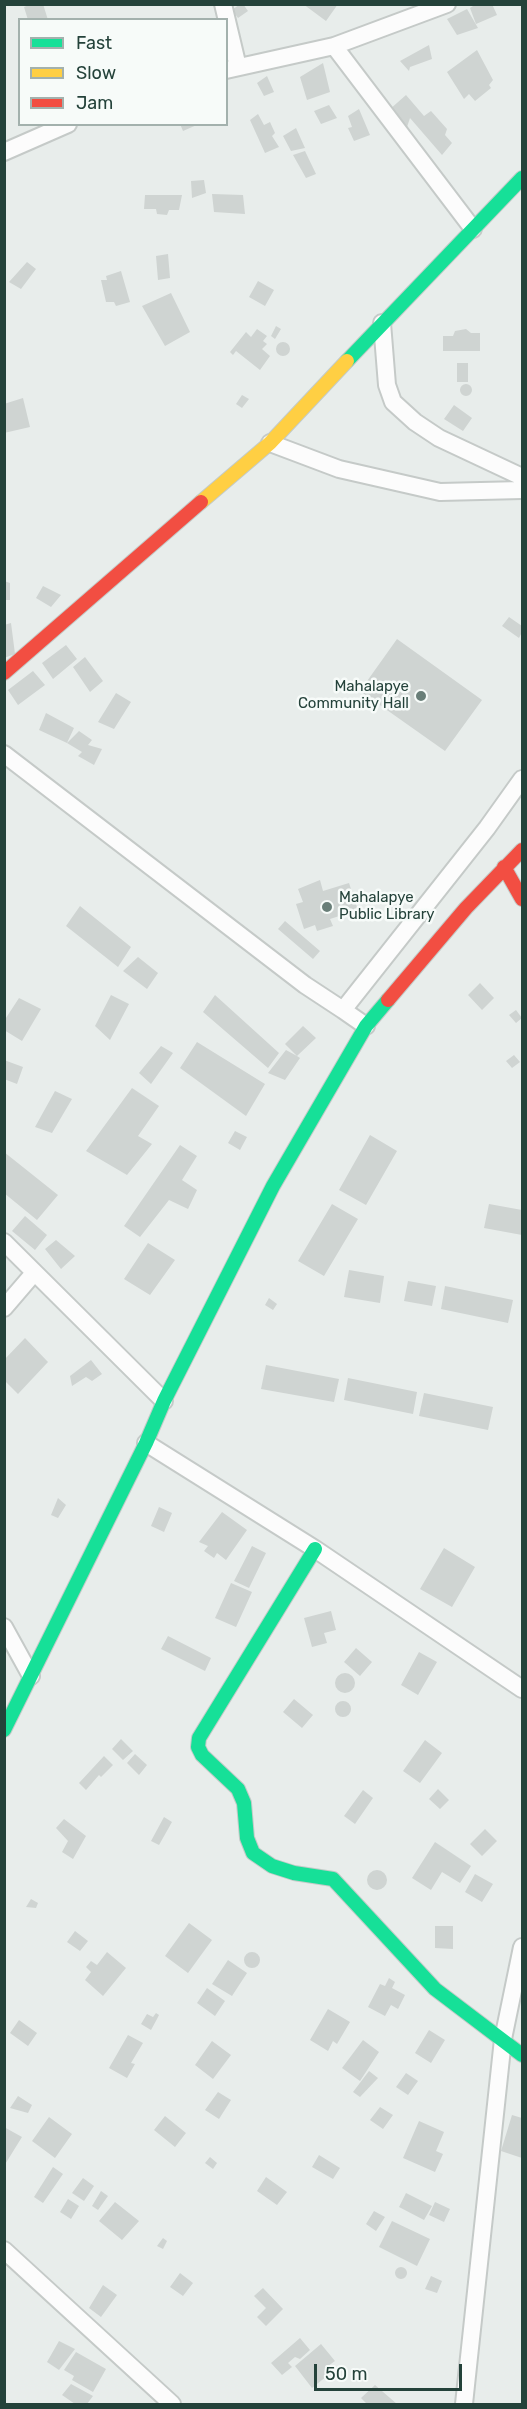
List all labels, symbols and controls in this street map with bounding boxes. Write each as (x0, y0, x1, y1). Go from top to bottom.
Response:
legend (18, 18, 228, 126)
text: Fast (76, 32, 112, 54)
text: Slow (76, 62, 116, 84)
text: Jam (76, 92, 113, 114)
place label: Mahalapye Community Hall (298, 678, 409, 713)
marker: Mahalapye Community Hall (414, 689, 428, 703)
place label: Mahalapye Public Library (339, 889, 435, 924)
marker: Mahalapye Public Library (320, 900, 334, 914)
scale bar (317, 2352, 466, 2390)
text: 50 m (325, 2363, 368, 2385)

